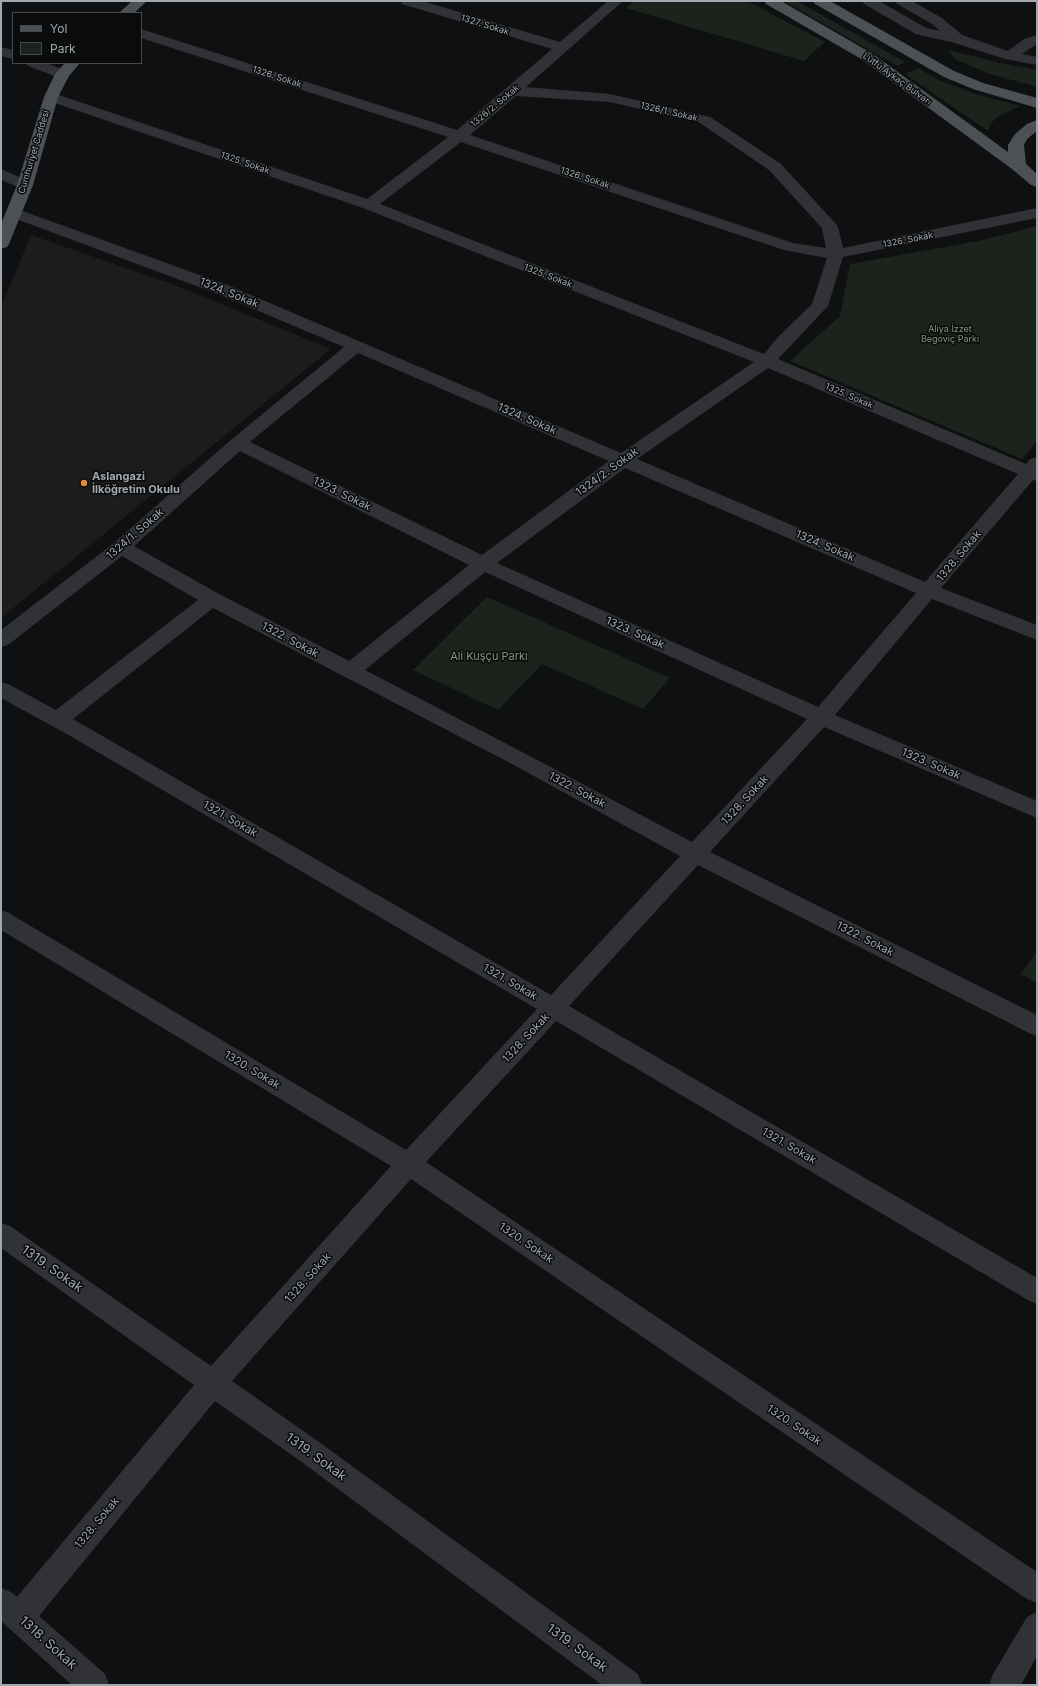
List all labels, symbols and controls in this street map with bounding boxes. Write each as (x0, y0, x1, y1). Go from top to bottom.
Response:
legend (12, 12, 142, 64)
street label: 1327. Sokak (460, 13, 510, 37)
text: Yol (50, 21, 67, 36)
text: Park (50, 41, 76, 56)
street label: Lütfü Aykaç Bulvarı (861, 51, 933, 107)
street label: 1326. Sokak (251, 64, 303, 90)
street label: 1326/2. Sokak (468, 82, 522, 130)
street label: 1326/1. Sokak (639, 100, 699, 124)
street label: Cumhuriyet Caddesi (16, 109, 52, 195)
street label: 1325. Sokak (219, 150, 271, 176)
street label: 1326. Sokak (559, 165, 611, 191)
street label: 1326. Sokak (882, 230, 934, 250)
street label: 1325. Sokak (522, 262, 574, 290)
street label: 1324. Sokak (197, 275, 261, 311)
park label: Aliya İzzet Begoviç Parkı (921, 324, 979, 345)
street label: 1325. Sokak (823, 381, 875, 411)
street label: 1324. Sokak (496, 401, 558, 437)
street label: 1324/2. Sokak (573, 445, 641, 499)
place label: Aslangazi İlköğretim Okulu (92, 470, 180, 496)
street label: 1323. Sokak (311, 474, 373, 514)
marker: Aslangazi İlköğretim Okulu (79, 478, 89, 488)
street label: 1324/1. Sokak (104, 506, 166, 562)
street label: 1324. Sokak (794, 528, 856, 564)
street label: 1328. Sokak (934, 528, 984, 584)
street label: 1323. Sokak (604, 614, 666, 652)
street label: 1322. Sokak (259, 619, 321, 661)
park label: Ali Kuşçu Parkı (450, 650, 528, 664)
street label: 1323. Sokak (900, 746, 962, 782)
street label: 1322. Sokak (546, 769, 608, 811)
street label: 1328. Sokak (719, 773, 771, 827)
street label: 1321. Sokak (200, 798, 260, 840)
street label: 1322. Sokak (834, 919, 896, 959)
street label: 1321. Sokak (480, 961, 540, 1003)
street label: 1328. Sokak (500, 1011, 552, 1065)
street label: 1320. Sokak (222, 1048, 282, 1092)
street label: 1321. Sokak (759, 1125, 819, 1167)
street label: 1320. Sokak (496, 1220, 556, 1266)
street label: 1319. Sokak (18, 1242, 86, 1296)
street label: 1328. Sokak (282, 1250, 334, 1306)
street label: 1320. Sokak (764, 1402, 824, 1448)
street label: 1319. Sokak (283, 1430, 349, 1484)
street label: 1328. Sokak (72, 1495, 122, 1551)
street label: 1318. Sokak (16, 1613, 80, 1673)
street label: 1319. Sokak (544, 1621, 610, 1675)

